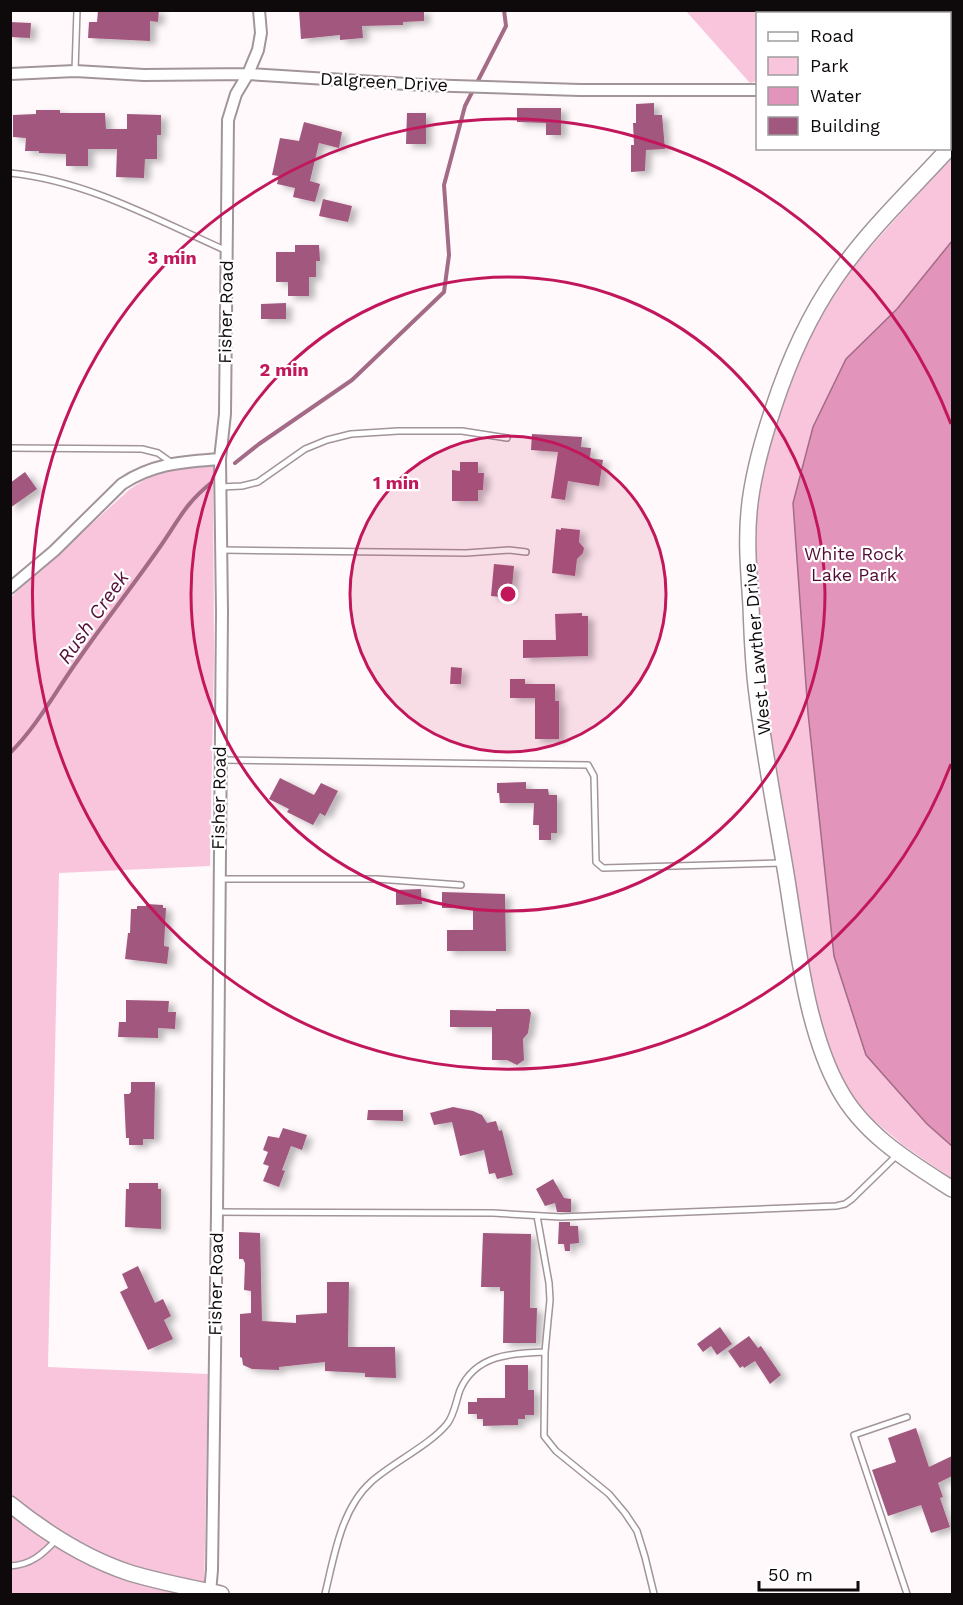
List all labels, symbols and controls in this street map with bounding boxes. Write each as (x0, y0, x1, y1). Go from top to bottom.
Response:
legend (756, 12, 951, 150)
text: Road (810, 25, 854, 46)
text: Park (810, 55, 849, 76)
street label: Dalgreen Drive (320, 68, 449, 95)
text: Water (810, 85, 862, 106)
text: Building (810, 115, 880, 136)
text: 3 min (147, 247, 197, 268)
street label: Fisher Road (214, 260, 237, 364)
text: 2 min (259, 359, 309, 380)
text: 1 min (373, 472, 419, 493)
park label: White Rock Lake Park (804, 543, 904, 585)
street label: West Lawther Drive (739, 562, 774, 736)
water label: Rush Creek (52, 565, 134, 668)
centre of rings (498, 584, 518, 604)
street label: Fisher Road (207, 746, 230, 850)
street label: Fisher Road (204, 1232, 227, 1336)
scale bar (759, 1554, 858, 1592)
text: 50 m (768, 1564, 813, 1585)

